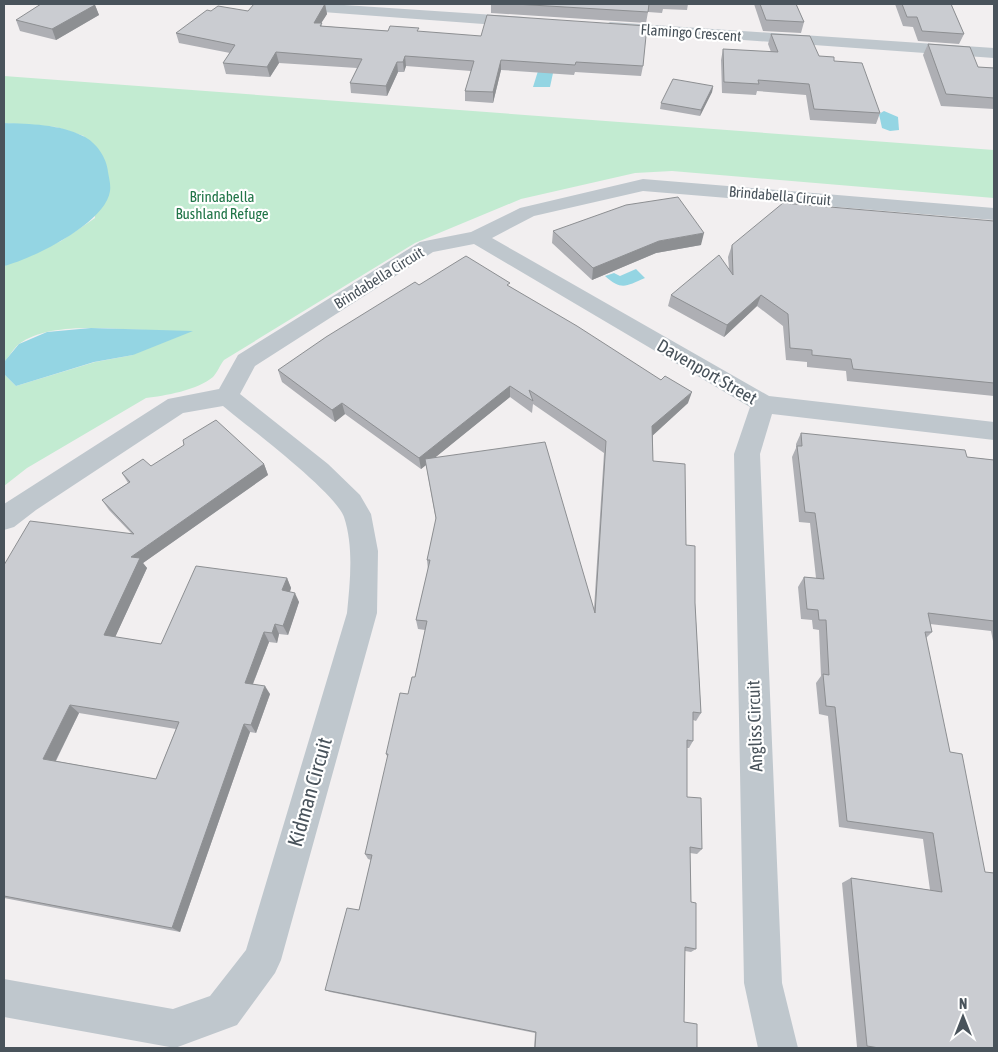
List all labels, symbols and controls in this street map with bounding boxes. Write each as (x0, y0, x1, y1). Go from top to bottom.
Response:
street label: Flamingo Crescent (640, 20, 742, 45)
street label: Brindabella Circuit (728, 183, 832, 208)
park label: Brindabella Bushland Refuge (176, 188, 269, 222)
street label: Brindabella Circuit (331, 243, 427, 312)
street label: Davenport Street (654, 335, 761, 409)
street label: Angliss Circuit (742, 680, 767, 772)
street label: Kidman Circuit (282, 734, 336, 849)
north arrow (938, 992, 988, 1042)
text: N (959, 996, 967, 1012)

